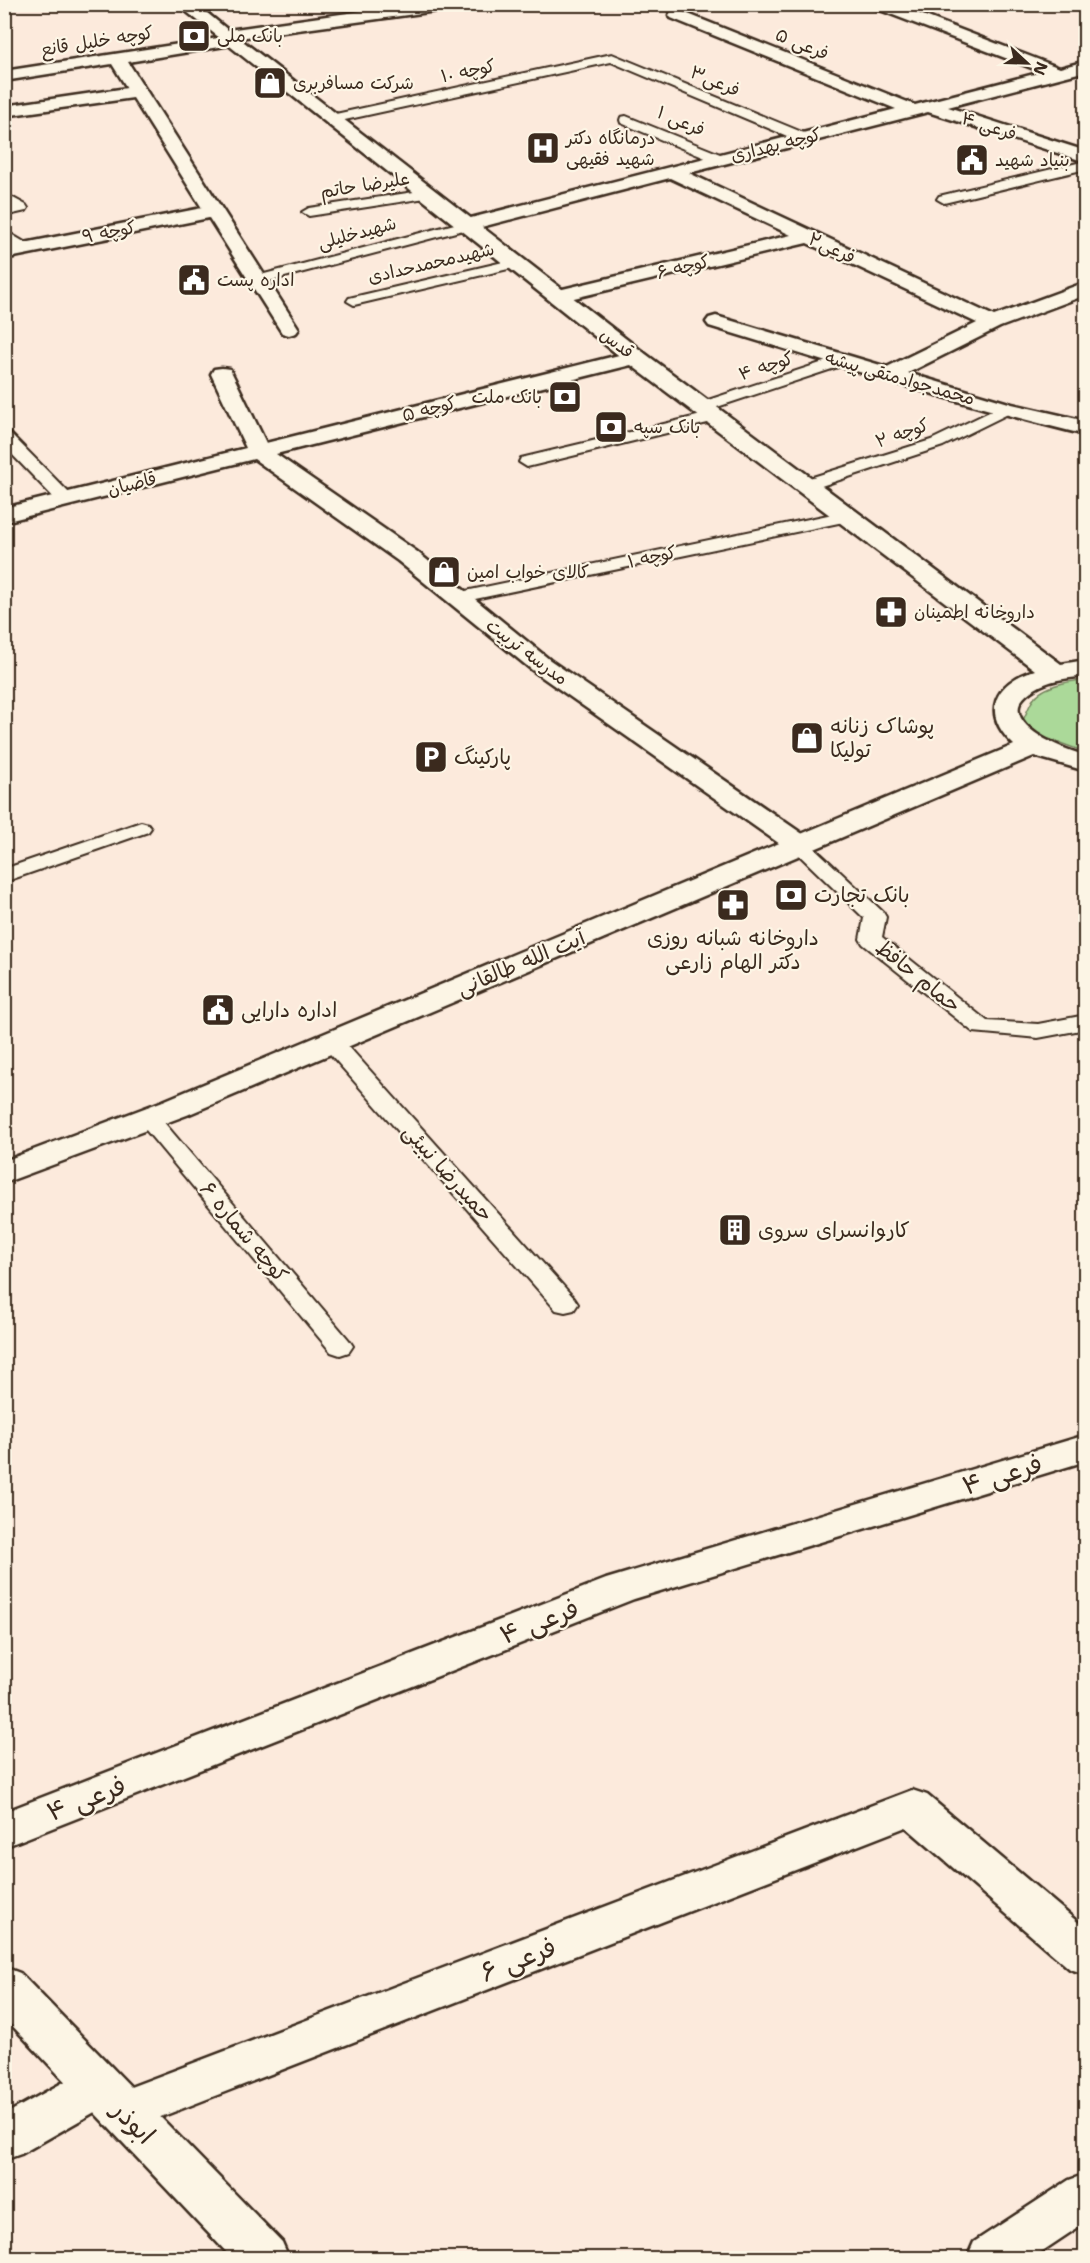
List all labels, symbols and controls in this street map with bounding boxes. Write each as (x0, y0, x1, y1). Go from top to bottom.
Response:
bank icon: بانک ملی (176, 18, 212, 54)
street label: کوچه خلیل قانع (39, 20, 155, 63)
street label: فرعی ۵ (772, 22, 832, 66)
place label: بانک ملی (217, 24, 283, 48)
north arrow (997, 33, 1057, 93)
street label: کوچه ۱۰ (438, 53, 498, 88)
text: N (1028, 59, 1053, 78)
street label: فرعی۳ (686, 60, 744, 102)
shop icon: شرکت مسافربری (252, 65, 288, 101)
place label: شرکت مسافربری (293, 71, 414, 95)
street label: فرعی ۱ (653, 100, 709, 142)
street label: فرعی ۴ (958, 106, 1020, 146)
street label: کوچه بهداری (728, 122, 824, 168)
place label: درمانگاه دکتر شهید فقیهی (564, 126, 656, 171)
hospital icon: درمانگاه دکتر شهید فقیهی (525, 130, 561, 166)
public building icon: بنیاد شهید (954, 142, 990, 178)
place label: بنیاد شهید (995, 148, 1070, 172)
street label: علیرضا حاتم (319, 166, 412, 206)
street label: شهیدخلیلی (315, 211, 399, 255)
street label: کوچه ۹ (80, 215, 138, 249)
street label: فرعی۲ (805, 227, 859, 269)
street label: شهیدمحمدحدادی (365, 237, 497, 289)
street label: کوچه ۶ (654, 249, 712, 285)
public building icon: اداره پست (176, 262, 212, 298)
place label: اداره پست (217, 268, 294, 292)
street label: قدس (595, 322, 639, 364)
street label: محمدجوادمتقی پیشه (822, 345, 978, 411)
street label: کوچه ۴ (736, 346, 797, 386)
bank icon: بانک ملت (547, 379, 583, 415)
place label: بانک ملت (471, 385, 542, 409)
street label: کوچه ۵ (399, 391, 459, 427)
bank icon: بانک سپه (593, 409, 629, 445)
street label: کوچه ۲ (872, 413, 932, 453)
place label: بانک سپه (634, 415, 700, 439)
street label: قاضیان (105, 466, 159, 502)
street label: کوچه ۱ (625, 540, 679, 574)
shop icon: کالای خواب امین (426, 554, 462, 590)
place label: کالای خواب امین (467, 560, 590, 584)
pharmacy icon: داروخانه اطمینان (873, 594, 909, 630)
place label: داروخانه اطمینان (914, 600, 1035, 624)
street label: مدرسه تربیت (481, 613, 573, 691)
place label: پوشاک زنانه تولیکا (830, 712, 934, 764)
shop icon: پوشاک زنانه تولیکا (789, 720, 825, 756)
parking icon: پارکینگ (413, 739, 449, 775)
place label: پارکینگ (454, 743, 511, 771)
bank icon: بانک تجارت (773, 877, 809, 913)
place label: بانک تجارت (814, 881, 910, 909)
pharmacy icon: داروخانه شبانه روزی دکتر الهام زارعی (715, 887, 751, 923)
street label: آیت الله طالقانی (452, 923, 590, 1003)
place label: داروخانه شبانه روزی دکتر الهام زارعی (647, 924, 819, 978)
street label: حمام حافظ (869, 933, 966, 1020)
public building icon: اداره دارایی (200, 992, 236, 1028)
place label: اداره دارایی (241, 996, 337, 1024)
street label: حمیدرضا نبیئی (397, 1118, 499, 1228)
street label: کوچه شماره ۶ (194, 1176, 294, 1288)
building icon: کاروانسرای سروی (717, 1212, 753, 1248)
place label: کاروانسرای سروی (758, 1216, 910, 1244)
street label: فرعی ۴ (958, 1445, 1046, 1503)
street label: فرعی ۴ (494, 1590, 584, 1652)
street label: فرعی ۴ (41, 1767, 131, 1829)
street label: فرعی ۶ (475, 1929, 561, 1989)
street label: ابوذر (103, 2091, 163, 2152)

